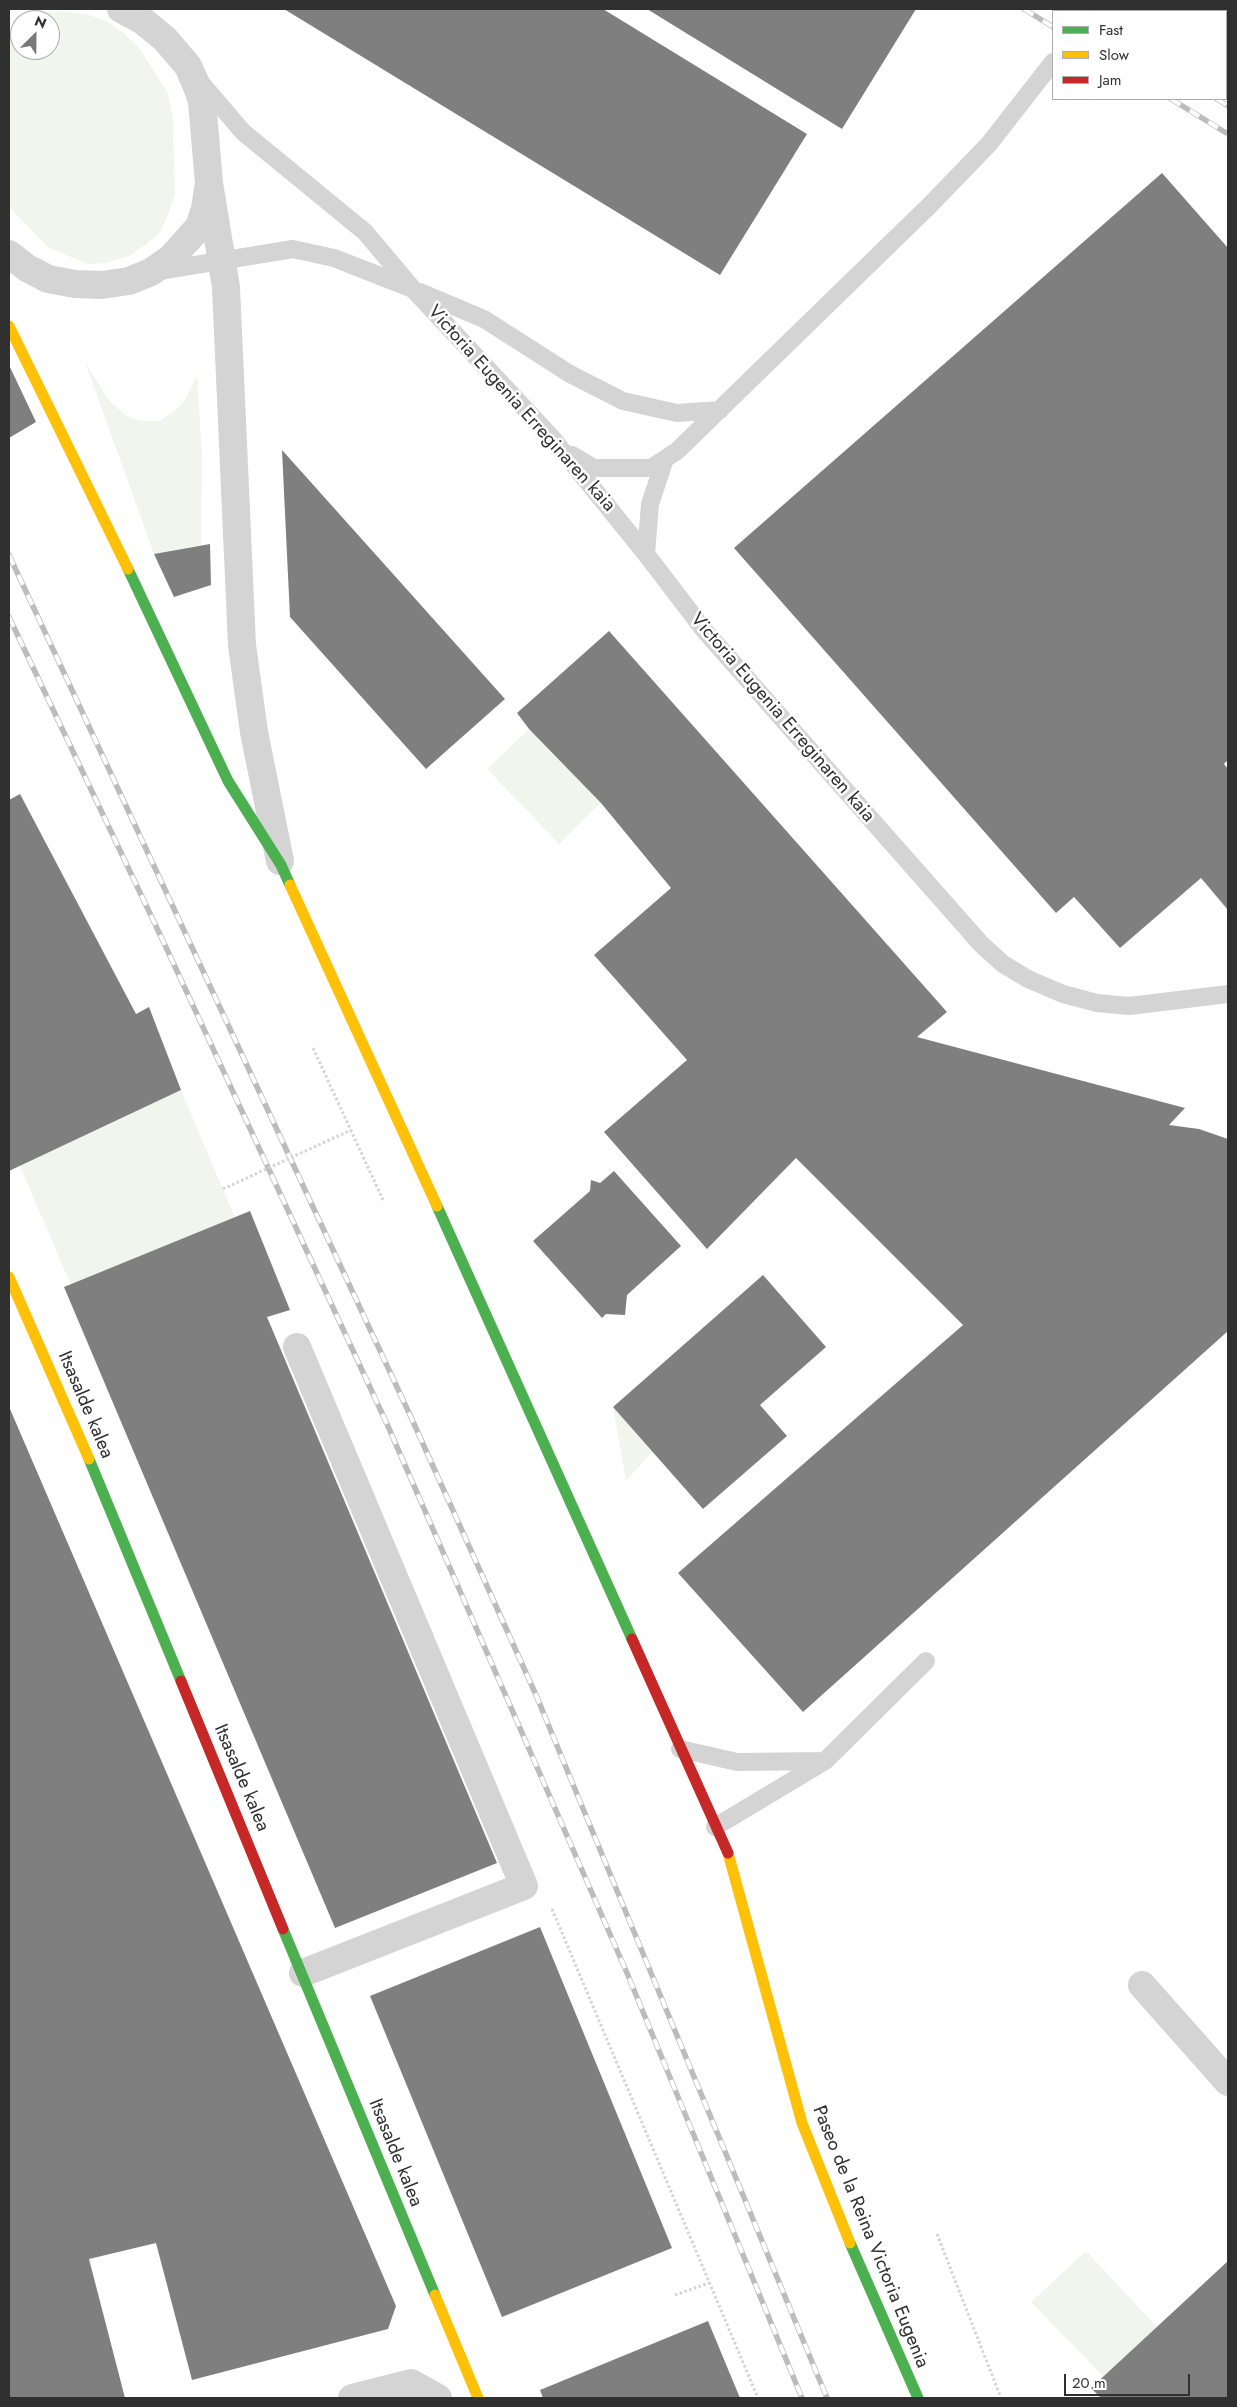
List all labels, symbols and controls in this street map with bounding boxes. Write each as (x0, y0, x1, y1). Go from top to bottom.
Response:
north arrow (10, 10, 60, 60)
legend (1052, 10, 1227, 100)
text: N (31, 11, 49, 33)
text: Fast (1099, 19, 1123, 41)
text: Slow (1099, 44, 1129, 66)
text: Jam (1099, 69, 1122, 91)
street label: Victoria Eugenia Erreginaren kaia (422, 301, 620, 517)
street label: Victoria Eugenia Erreginaren kaia (685, 609, 879, 827)
street label: Itsasalde kalea (52, 1348, 118, 1462)
street label: Itsasalde kalea (208, 1721, 274, 1835)
street label: Itsasalde kalea (363, 2096, 427, 2210)
street label: Paseo de la Reina Victoria Eugenia (807, 2102, 933, 2372)
scale bar (1067, 2364, 1193, 2396)
text: 20 m (1072, 2372, 1106, 2394)

